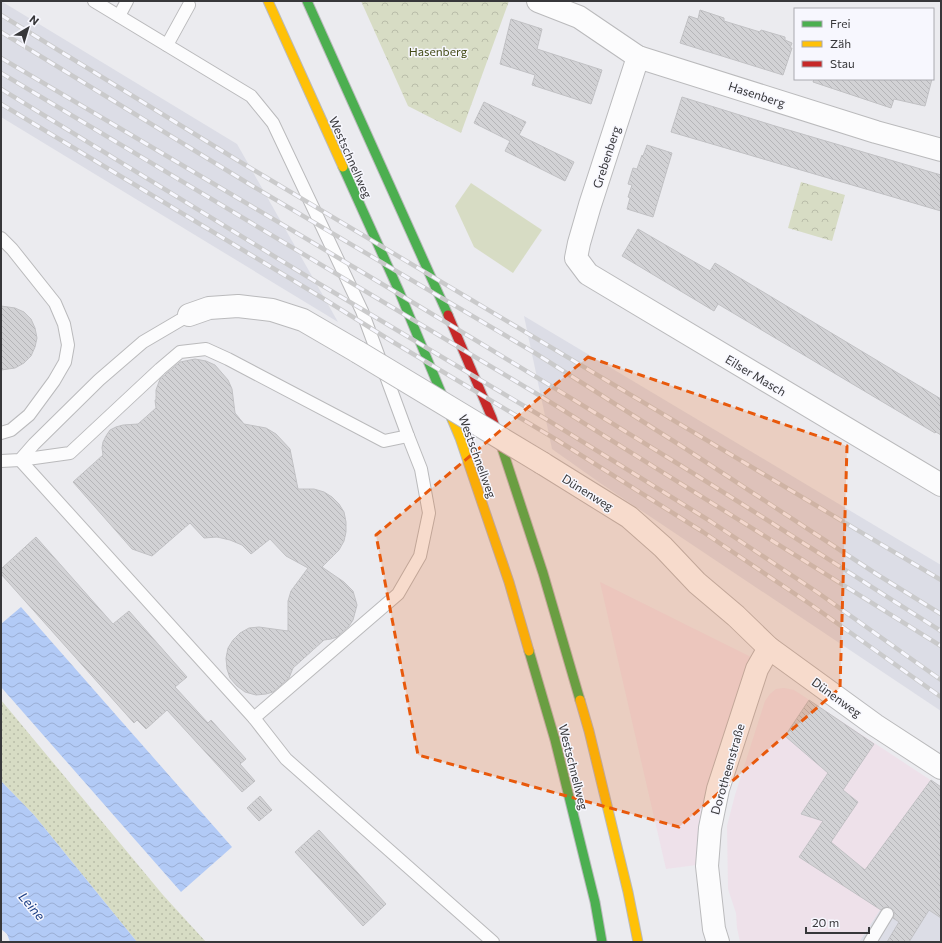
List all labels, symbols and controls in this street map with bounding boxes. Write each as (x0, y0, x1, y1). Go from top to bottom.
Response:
north arrow (8, 8, 48, 48)
legend (794, 8, 934, 80)
text: N (27, 12, 42, 27)
text: Frei (830, 16, 851, 30)
text: Zäh (830, 36, 851, 50)
park label: Hasenberg (409, 44, 468, 58)
text: Stau (830, 56, 855, 70)
street label: Hasenberg (727, 78, 788, 110)
street label: Westschnellweg (327, 114, 375, 200)
street label: Grebenberg (589, 124, 623, 190)
street label: Eilser Masch (723, 351, 789, 399)
street label: Westschnellweg (456, 412, 500, 500)
street label: Dünenweg (560, 471, 617, 513)
street label: Dünenweg (810, 674, 865, 720)
street label: Dorotheenstraße (707, 722, 747, 816)
street label: Westschnellweg (557, 723, 592, 812)
water label: Leine (15, 889, 49, 923)
scale bar (806, 909, 869, 935)
text: 20 m (812, 915, 839, 929)

